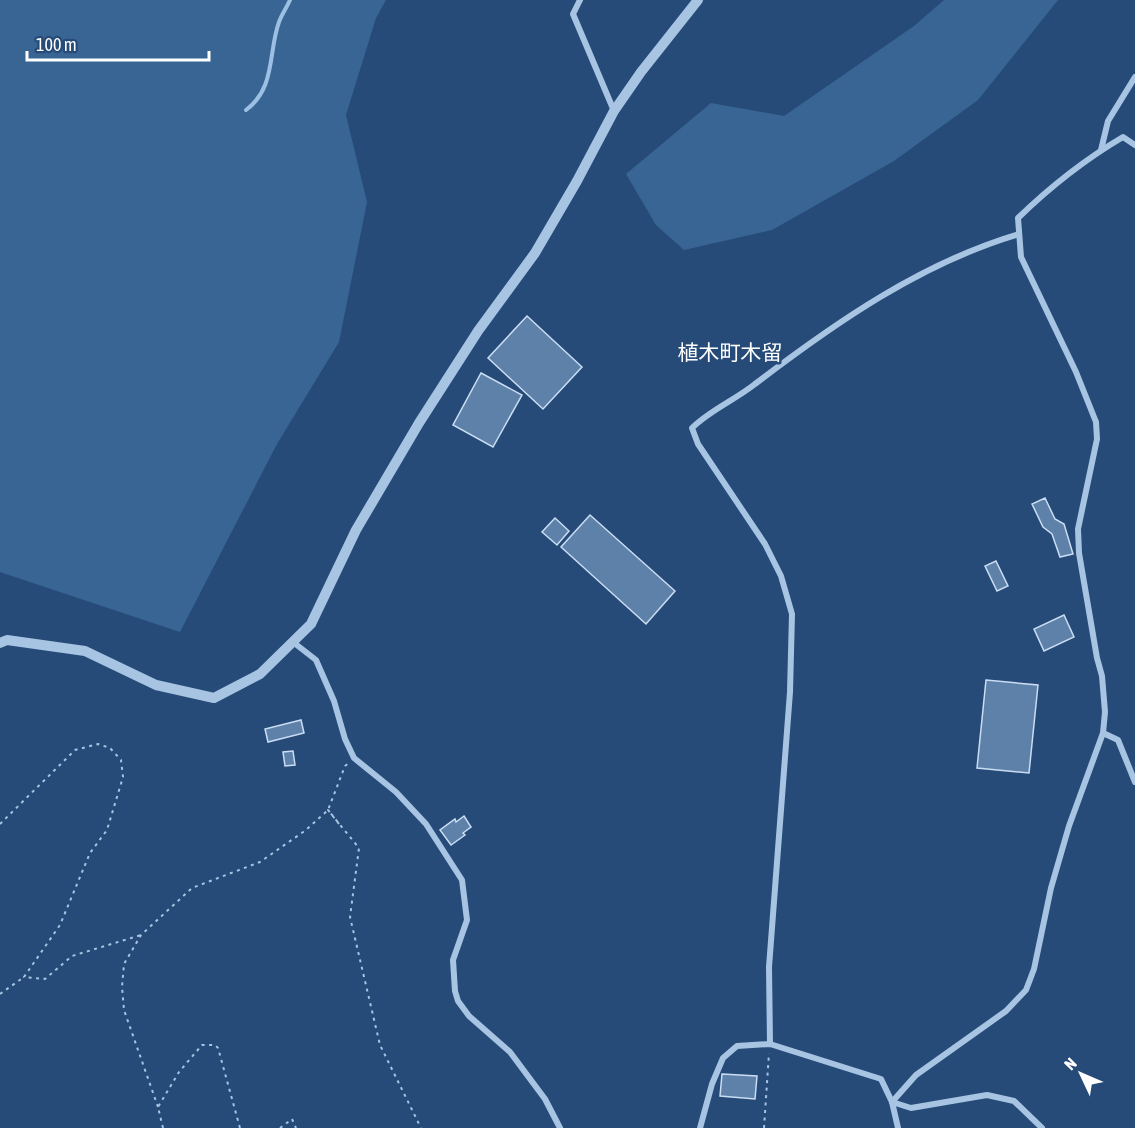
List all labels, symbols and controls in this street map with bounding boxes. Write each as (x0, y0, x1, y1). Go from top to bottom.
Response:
scale bar (27, 24, 208, 62)
text: 100 m (36, 34, 77, 55)
district label: 植木町木留 (678, 340, 783, 364)
north arrow (1051, 1044, 1111, 1104)
text: N (1060, 1054, 1080, 1073)

